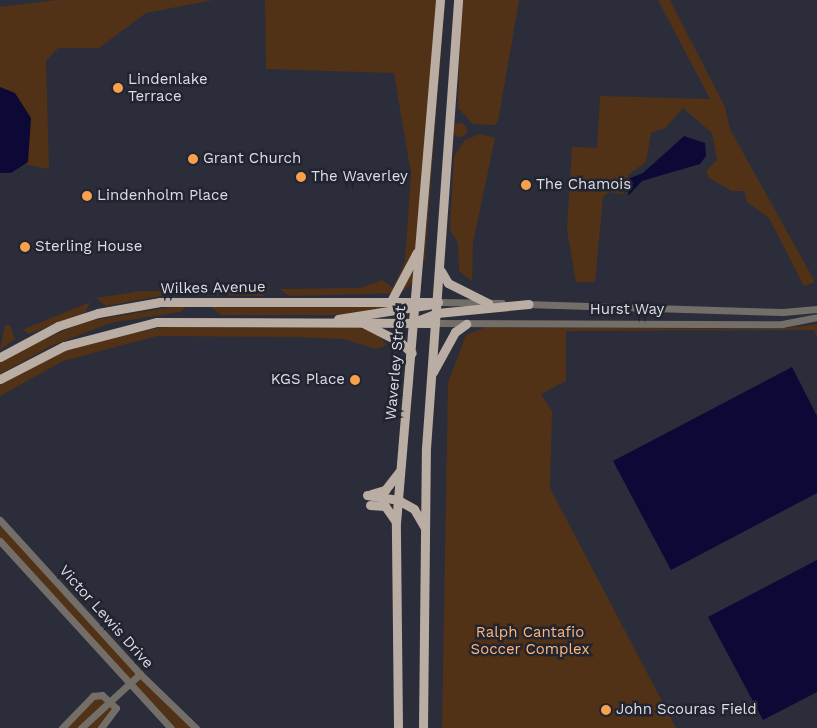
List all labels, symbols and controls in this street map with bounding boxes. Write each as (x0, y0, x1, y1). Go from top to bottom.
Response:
place label: Lindenlake Terrace (128, 70, 208, 105)
marker: Lindenlake Terrace (112, 82, 124, 94)
place label: Grant Church (203, 150, 301, 168)
marker: Grant Church (187, 153, 199, 165)
place label: The Waverley (311, 168, 408, 186)
marker: The Waverley (295, 171, 307, 183)
place label: The Chamois (536, 176, 631, 194)
marker: The Chamois (520, 179, 532, 191)
place label: Lindenholm Place (97, 187, 228, 205)
marker: Lindenholm Place (81, 190, 93, 202)
place label: Sterling House (35, 238, 142, 256)
marker: Sterling House (19, 241, 31, 253)
street label: Wilkes Avenue (160, 278, 266, 298)
street label: Hurst Way (590, 301, 664, 319)
street label: Waverley Street (382, 305, 410, 421)
place label: KGS Place (271, 371, 345, 389)
marker: KGS Place (349, 374, 361, 386)
street label: Victor Lewis Drive (55, 562, 157, 672)
park label: Ralph Cantafio Soccer Complex (470, 623, 590, 658)
place label: John Scouras Field (616, 701, 757, 719)
marker: John Scouras Field (600, 704, 612, 716)

